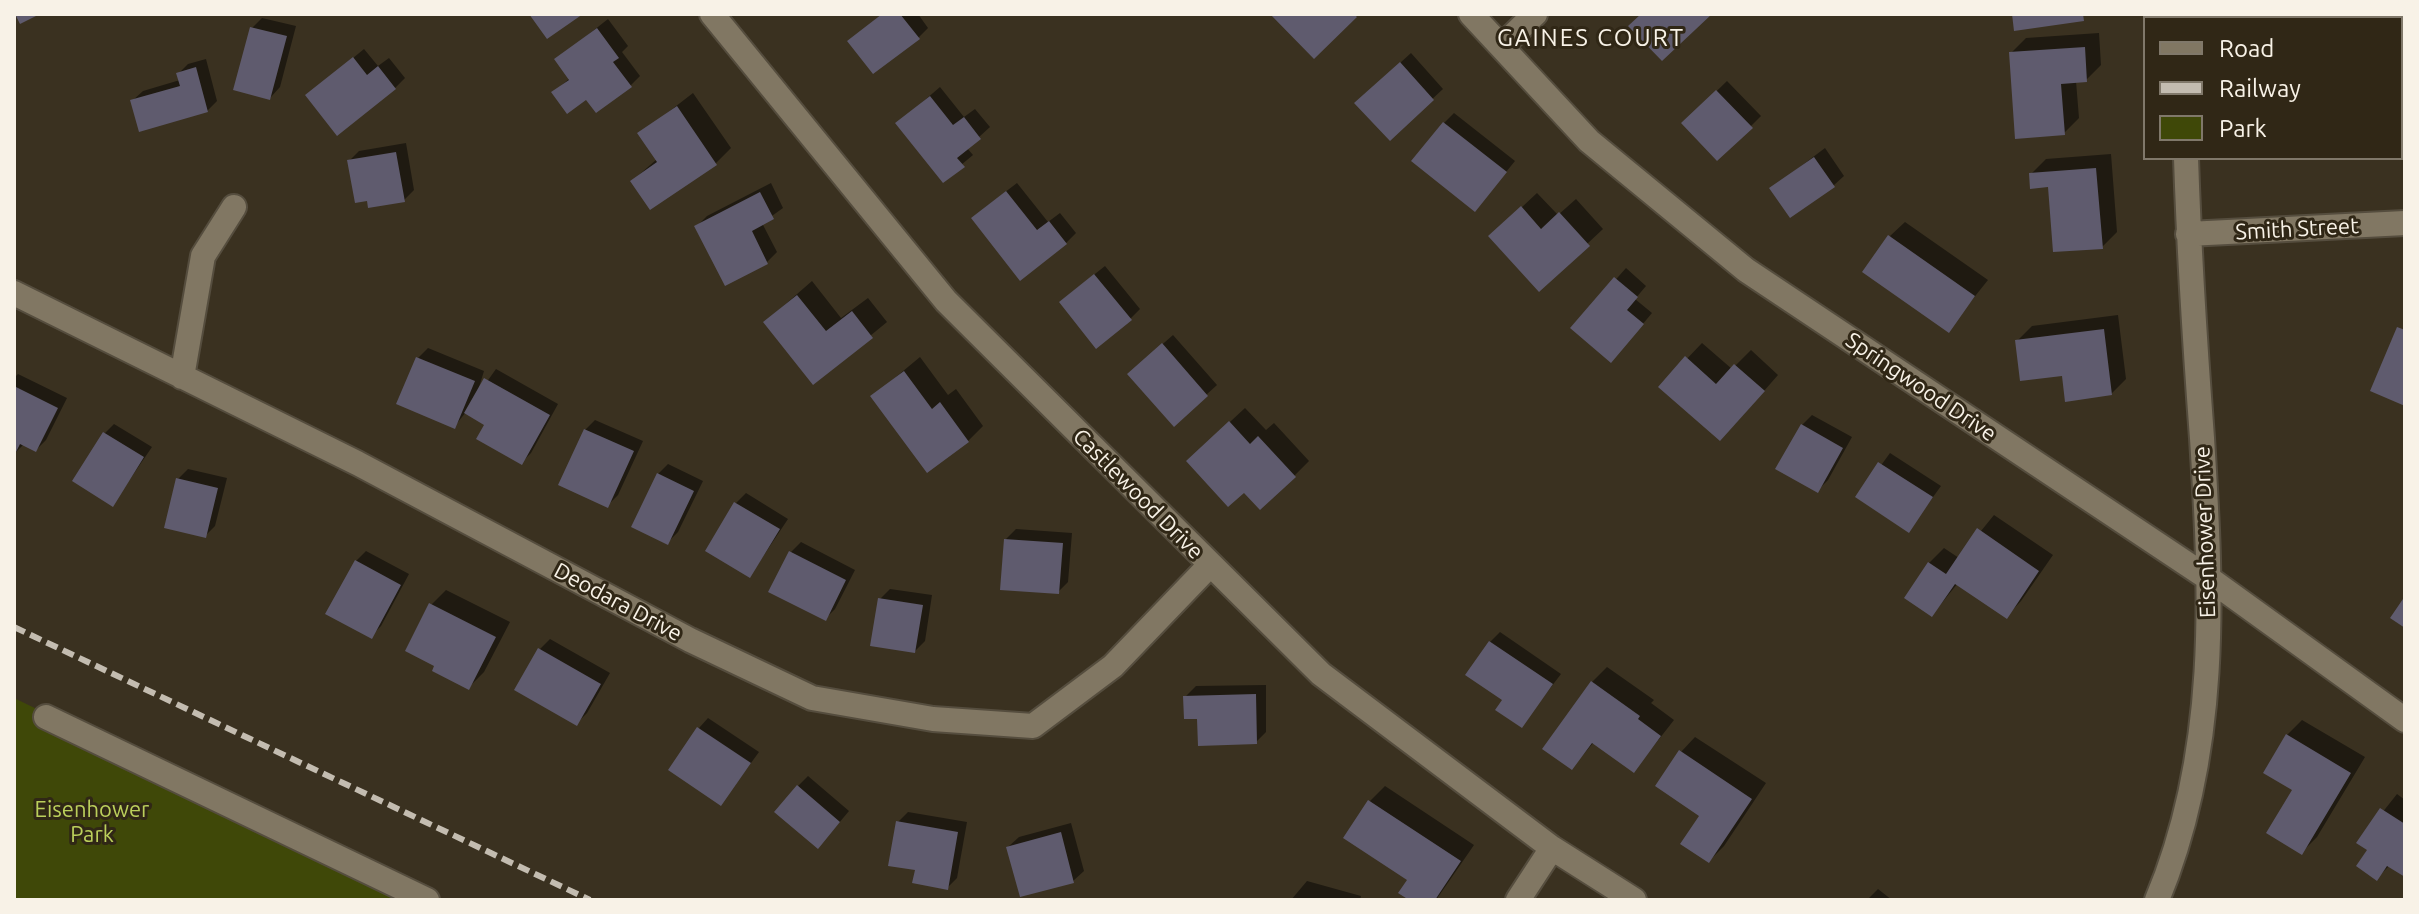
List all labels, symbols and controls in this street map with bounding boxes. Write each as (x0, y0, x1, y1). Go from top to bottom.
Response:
legend (2143, 16, 2403, 160)
district label: GAINES COURT (1497, 24, 1685, 52)
text: Road (2219, 35, 2274, 62)
text: Railway (2219, 75, 2301, 102)
text: Park (2219, 115, 2267, 142)
street label: Smith Street (2235, 213, 2359, 245)
street label: Springwood Drive (1841, 327, 2001, 447)
street label: Castlewood Drive (1067, 423, 1209, 565)
street label: Eisenhower Drive (2189, 446, 2221, 618)
street label: Deodara Drive (549, 557, 687, 647)
park label: Eisenhower Park (35, 797, 149, 848)

